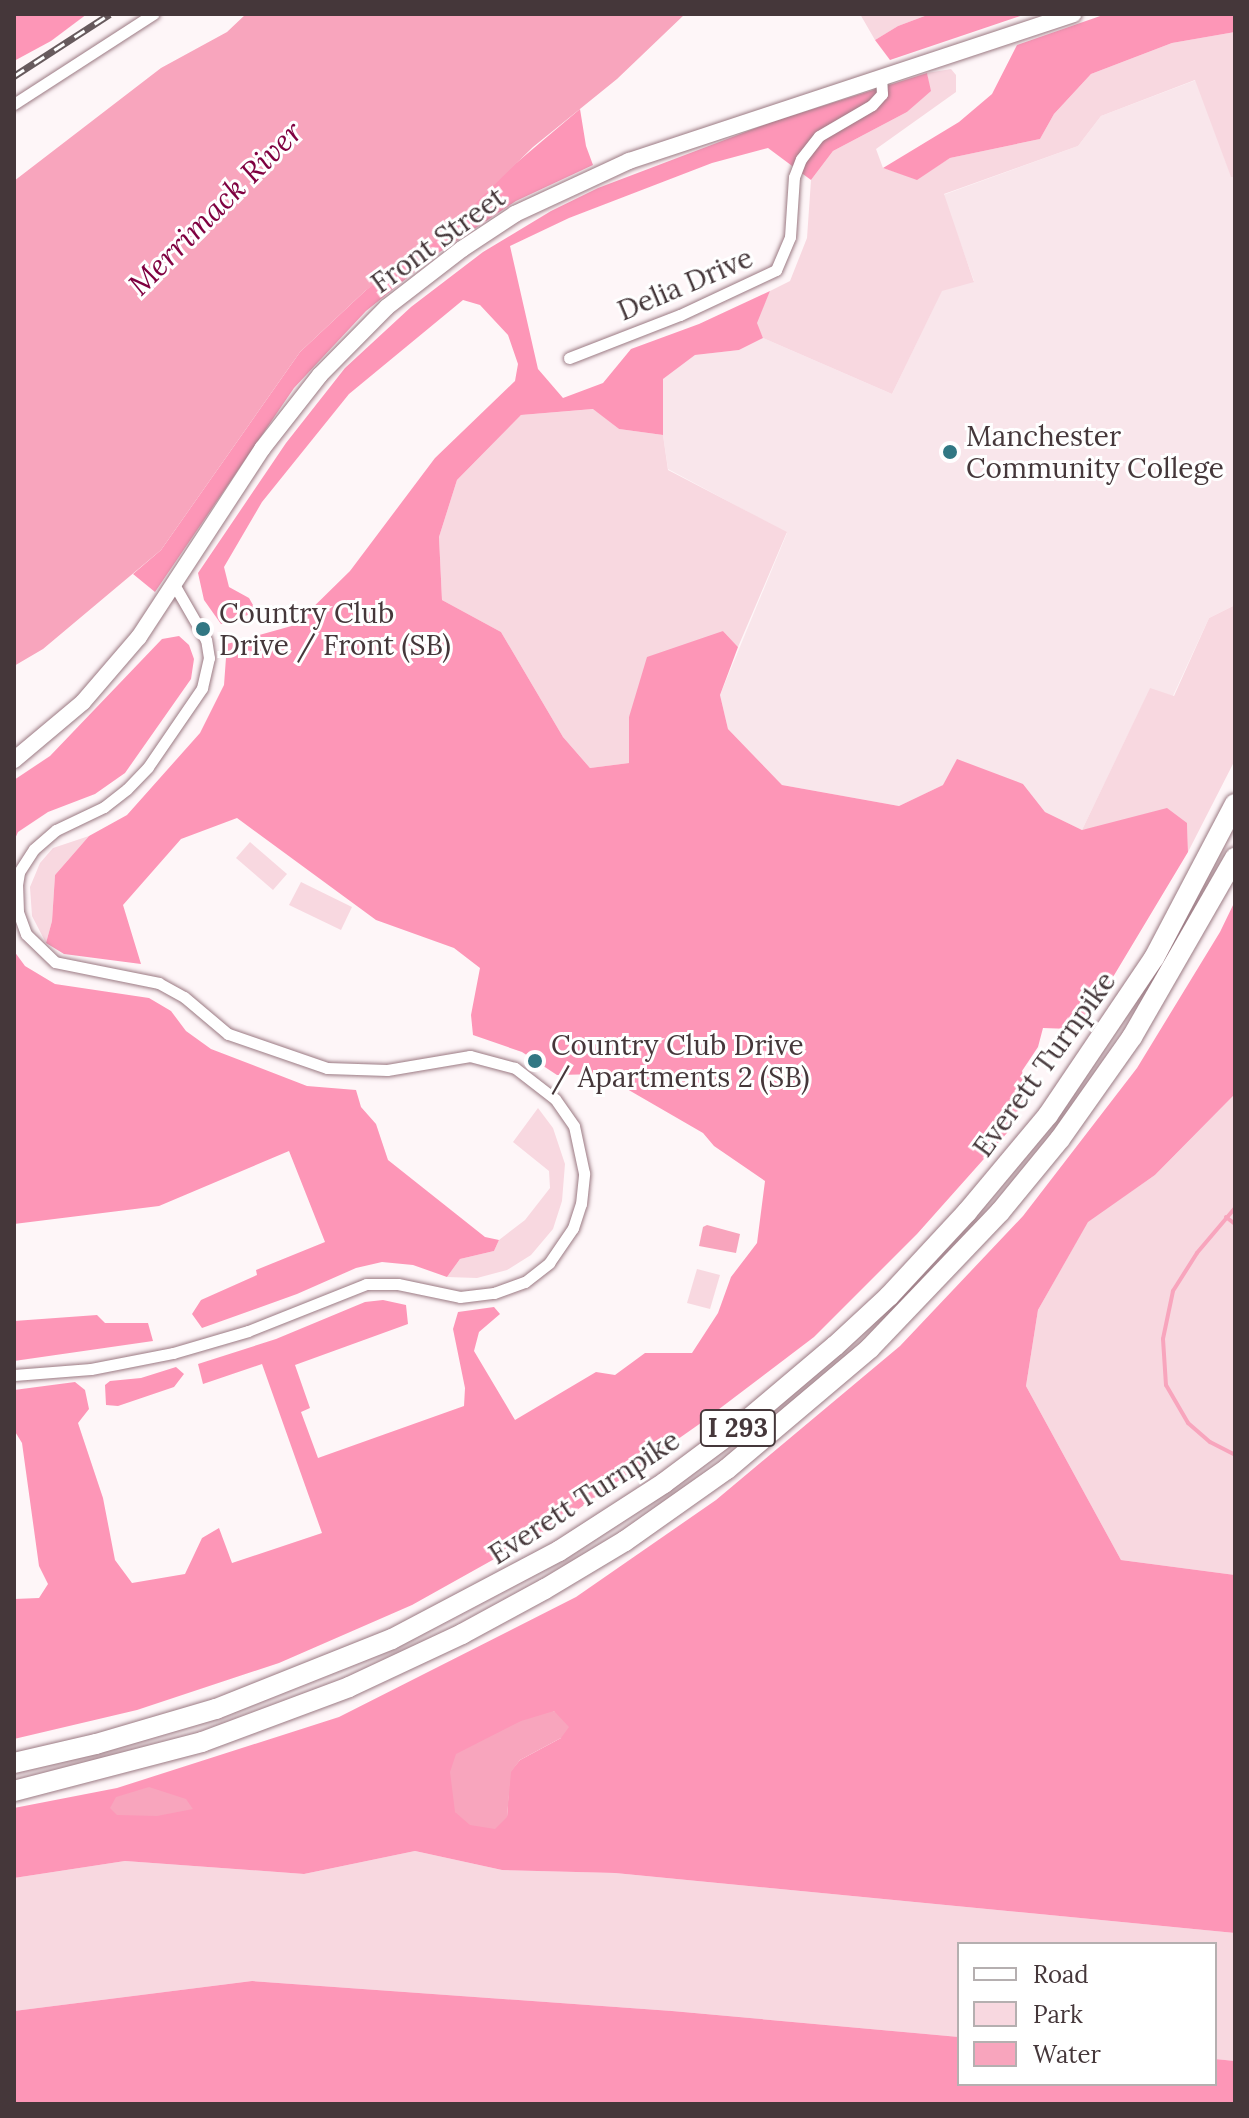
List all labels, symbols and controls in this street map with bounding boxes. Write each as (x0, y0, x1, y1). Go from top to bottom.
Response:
water label: Merrimack River (121, 114, 309, 302)
street label: Front Street (364, 180, 512, 300)
street label: Delia Drive (612, 241, 758, 327)
place label: Manchester Community College (966, 419, 1224, 485)
marker: Manchester Community College (941, 443, 959, 461)
place label: Country Club Drive / Front (SB) (219, 596, 451, 662)
marker: Country Club Drive / Front (SB) (194, 620, 212, 638)
street label: Everett Turnpike (966, 965, 1122, 1163)
place label: Country Club Drive / Apartments 2 (SB) (551, 1028, 810, 1094)
marker: Country Club Drive / Apartments 2 (SB) (526, 1052, 544, 1070)
road number: I 293 (698, 1406, 778, 1450)
street label: Everett Turnpike (482, 1423, 686, 1571)
legend (957, 1942, 1217, 2086)
text: Road (1033, 1959, 1089, 1990)
text: Park (1033, 1999, 1083, 2030)
text: Water (1033, 2039, 1101, 2070)

